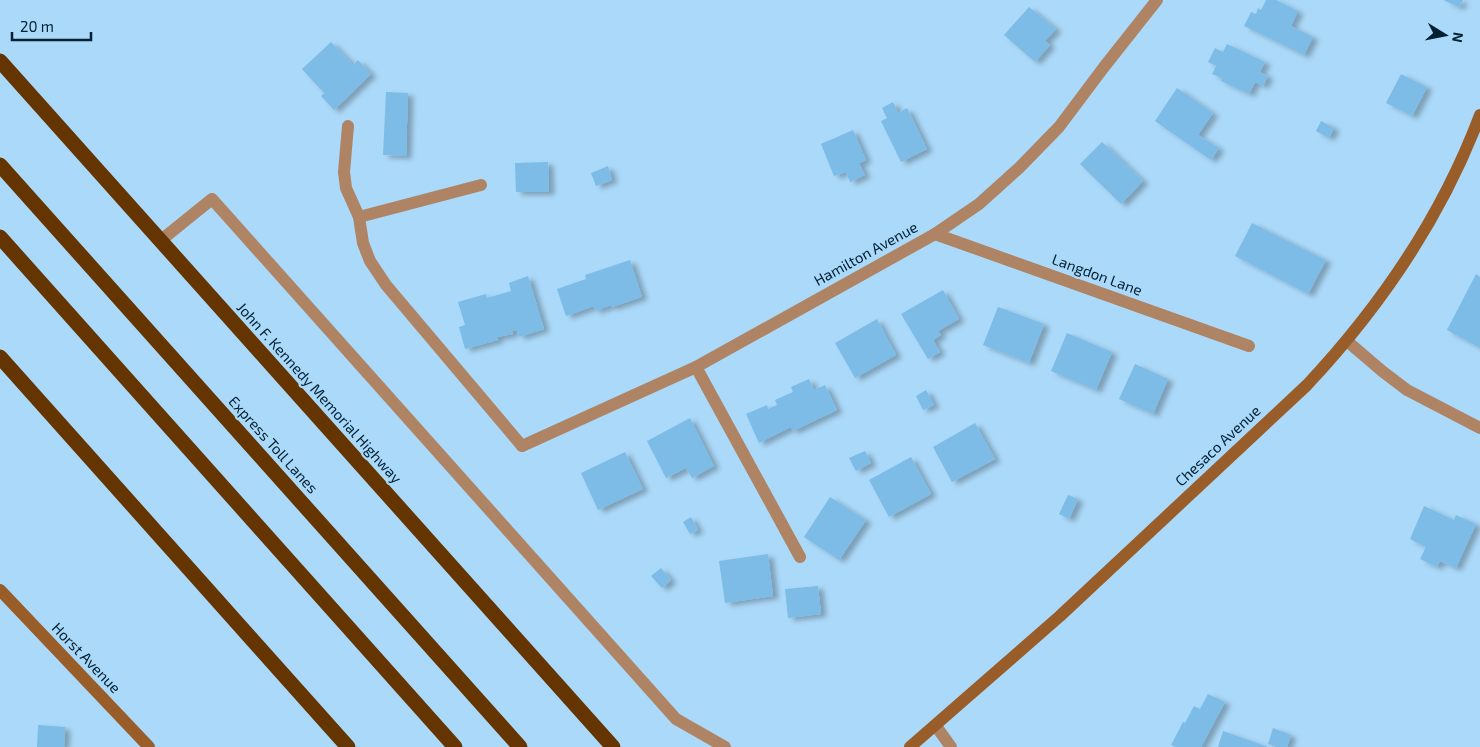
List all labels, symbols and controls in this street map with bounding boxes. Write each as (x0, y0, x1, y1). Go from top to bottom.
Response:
scale bar (12, 10, 91, 42)
north arrow (1420, 10, 1470, 60)
text: 20 m (20, 17, 54, 35)
text: N (1449, 31, 1468, 44)
street label: Hamilton Avenue (811, 217, 920, 289)
street label: Langdon Lane (1050, 249, 1145, 299)
street label: John F. Kennedy Memorial Highway (234, 298, 406, 487)
street label: Express Toll Lanes (225, 392, 322, 497)
street label: Chesaco Avenue (1171, 401, 1264, 489)
street label: Horst Avenue (49, 618, 125, 696)

